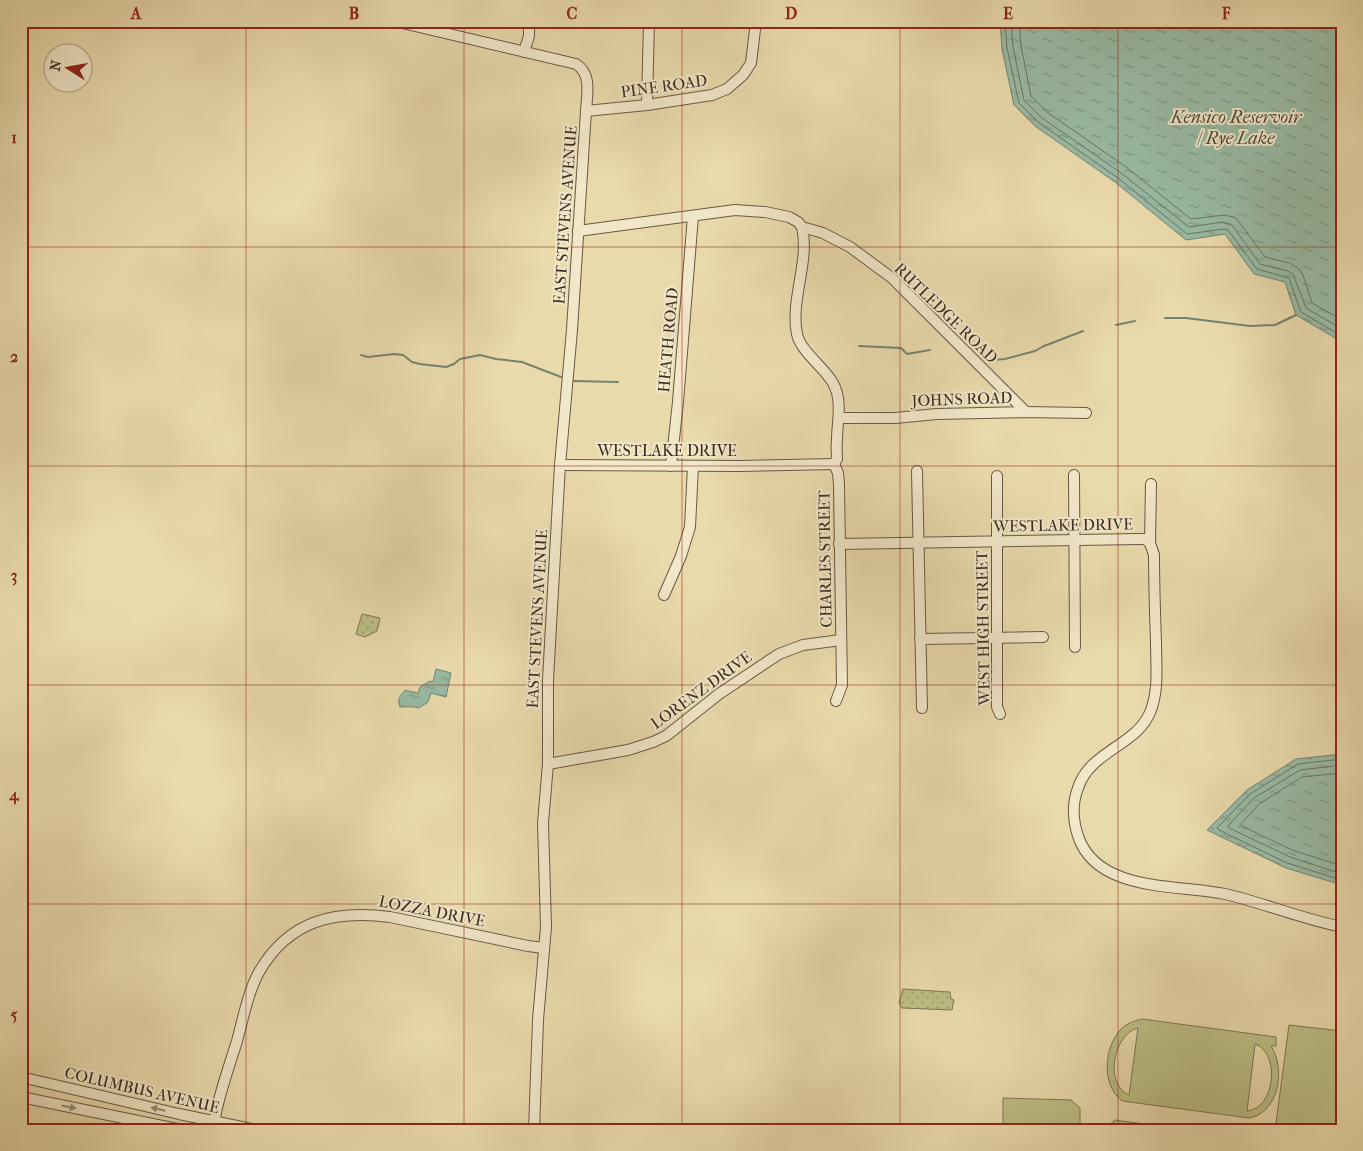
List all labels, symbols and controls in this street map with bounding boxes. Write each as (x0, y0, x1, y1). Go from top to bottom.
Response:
text: A (130, 4, 142, 23)
text: B (349, 4, 359, 23)
text: C (567, 4, 578, 23)
text: D (785, 4, 797, 23)
text: E (1003, 4, 1013, 23)
text: F (1221, 4, 1231, 23)
north arrow (42, 42, 92, 92)
text: N (46, 58, 65, 72)
street label: PINE ROAD (619, 71, 709, 101)
water label: Kensico Reservoir / Rye Lake (1169, 107, 1303, 149)
street label: EAST STEVENS AVENUE (549, 125, 581, 305)
text: 1 (11, 128, 17, 147)
street label: RUTLEDGE ROAD (890, 259, 1002, 367)
street label: HEATH ROAD (654, 287, 682, 393)
text: 2 (10, 347, 18, 366)
street label: JOHNS ROAD (909, 388, 1013, 410)
street label: WESTLAKE DRIVE (596, 441, 737, 460)
street label: CHARLES STREET (814, 490, 836, 628)
street label: WESTLAKE DRIVE (992, 514, 1133, 536)
street label: EAST STEVENS AVENUE (523, 529, 551, 709)
street label: WEST HIGH STREET (972, 550, 994, 707)
text: 3 (11, 566, 17, 586)
street label: LORENZ DRIVE (647, 647, 755, 733)
text: 4 (8, 785, 20, 805)
street label: LOZZA DRIVE (377, 891, 487, 931)
text: 5 (11, 1005, 18, 1024)
street label: COLUMBUS AVENUE (63, 1063, 221, 1117)
one-way arrow (61, 1103, 77, 1111)
one-way arrow (151, 1105, 166, 1113)

